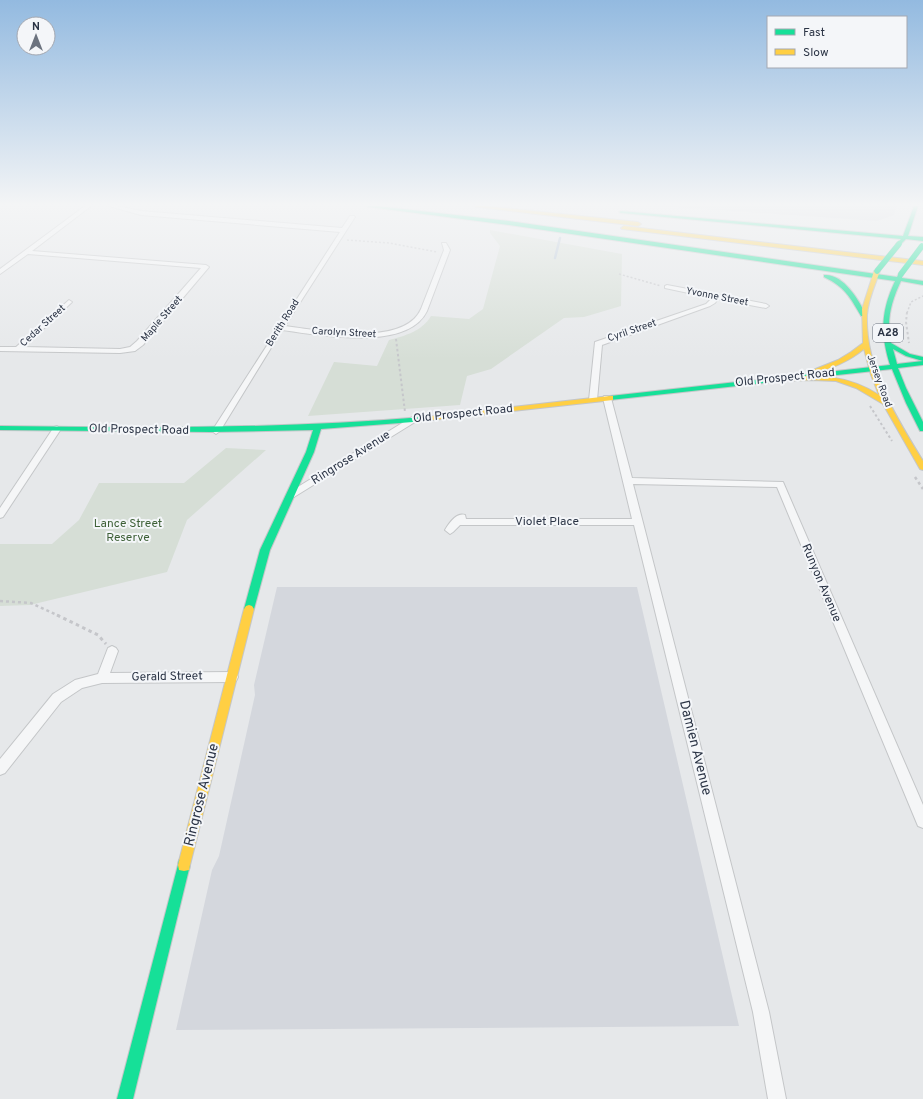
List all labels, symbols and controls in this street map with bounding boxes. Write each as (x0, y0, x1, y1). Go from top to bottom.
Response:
north arrow (16, 16, 56, 56)
legend (767, 16, 907, 68)
text: N (32, 20, 40, 34)
text: Fast (803, 25, 825, 41)
text: Slow (803, 45, 829, 61)
street label: Yvonne Street (685, 285, 750, 309)
street label: Maple Street (139, 293, 186, 345)
street label: Berith Road (263, 297, 303, 349)
street label: Cedar Street (18, 302, 69, 350)
street label: Cyril Street (606, 317, 658, 345)
road number: A28 (873, 324, 903, 342)
street label: Carolyn Street (311, 325, 377, 341)
street label: Jersey Road (863, 353, 895, 409)
street label: Old Prospect Road (734, 365, 836, 391)
street label: Old Prospect Road (412, 401, 514, 427)
street label: Old Prospect Road (89, 421, 189, 439)
street label: Ringrose Avenue (309, 427, 393, 489)
street label: Violet Place (515, 514, 579, 530)
park label: Lance Street Reserve (94, 516, 162, 546)
street label: Runyon Avenue (797, 541, 845, 625)
street label: Gerald Street (131, 668, 203, 686)
street label: Damien Avenue (675, 699, 715, 797)
street label: Ringrose Avenue (181, 742, 223, 848)

